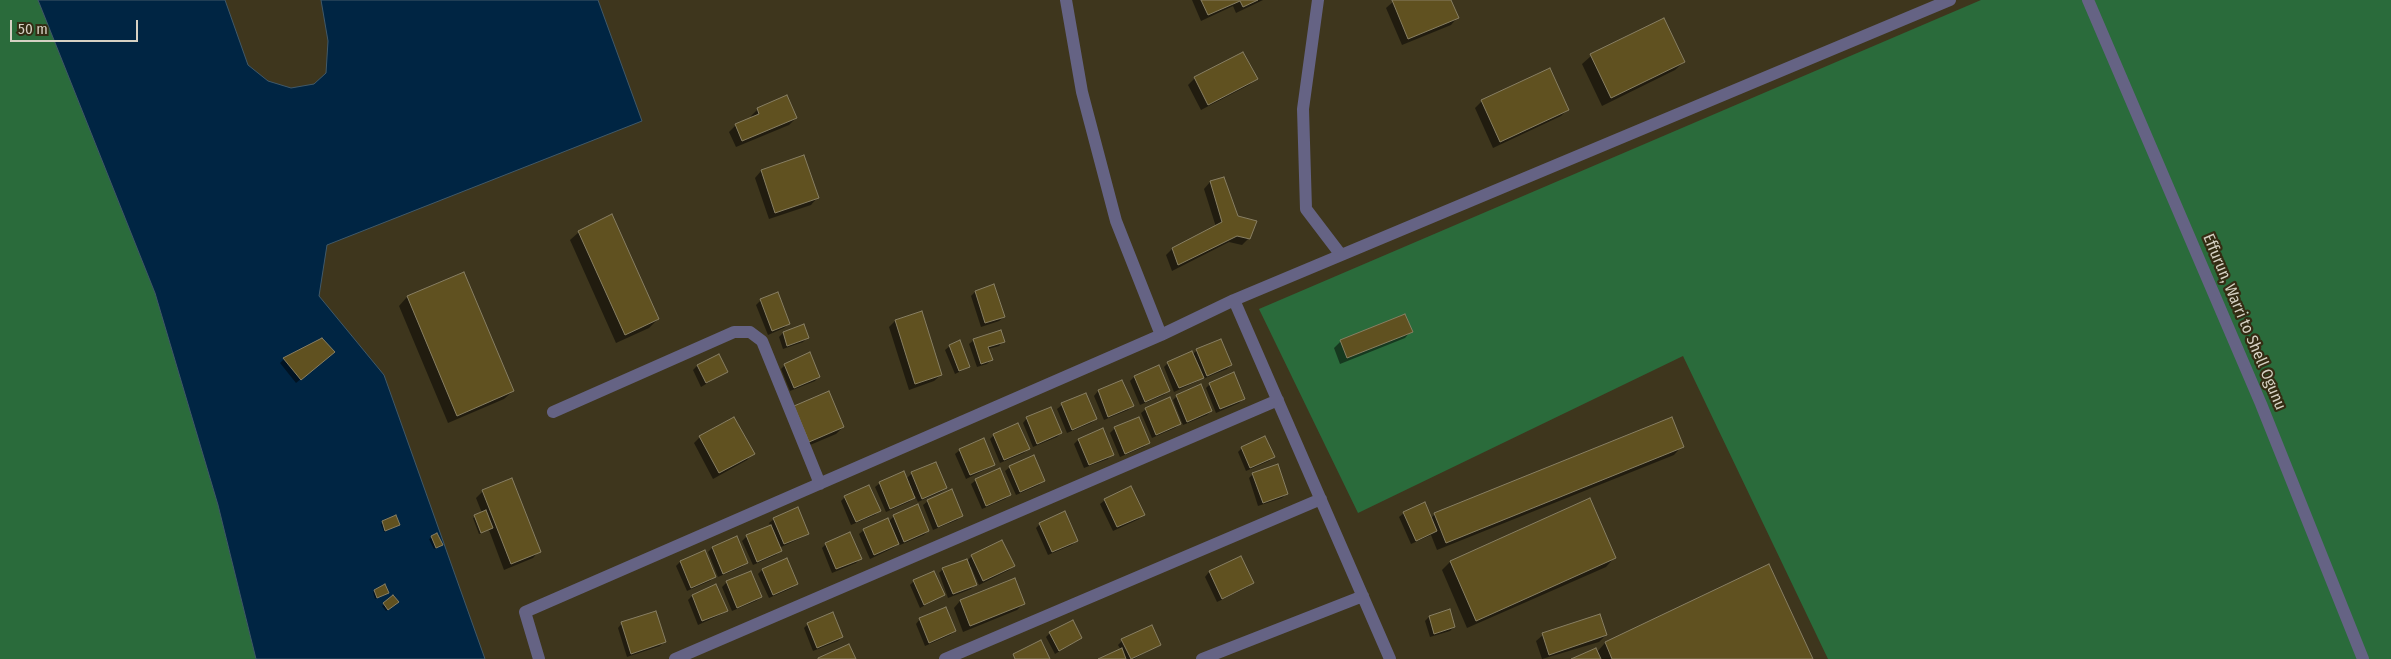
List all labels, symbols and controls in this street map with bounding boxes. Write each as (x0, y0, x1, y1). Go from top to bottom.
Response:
scale bar (12, 10, 140, 42)
text: 50 m (18, 20, 48, 38)
street label: Effurun, Warri to Shell Ogunu (2198, 231, 2290, 413)

